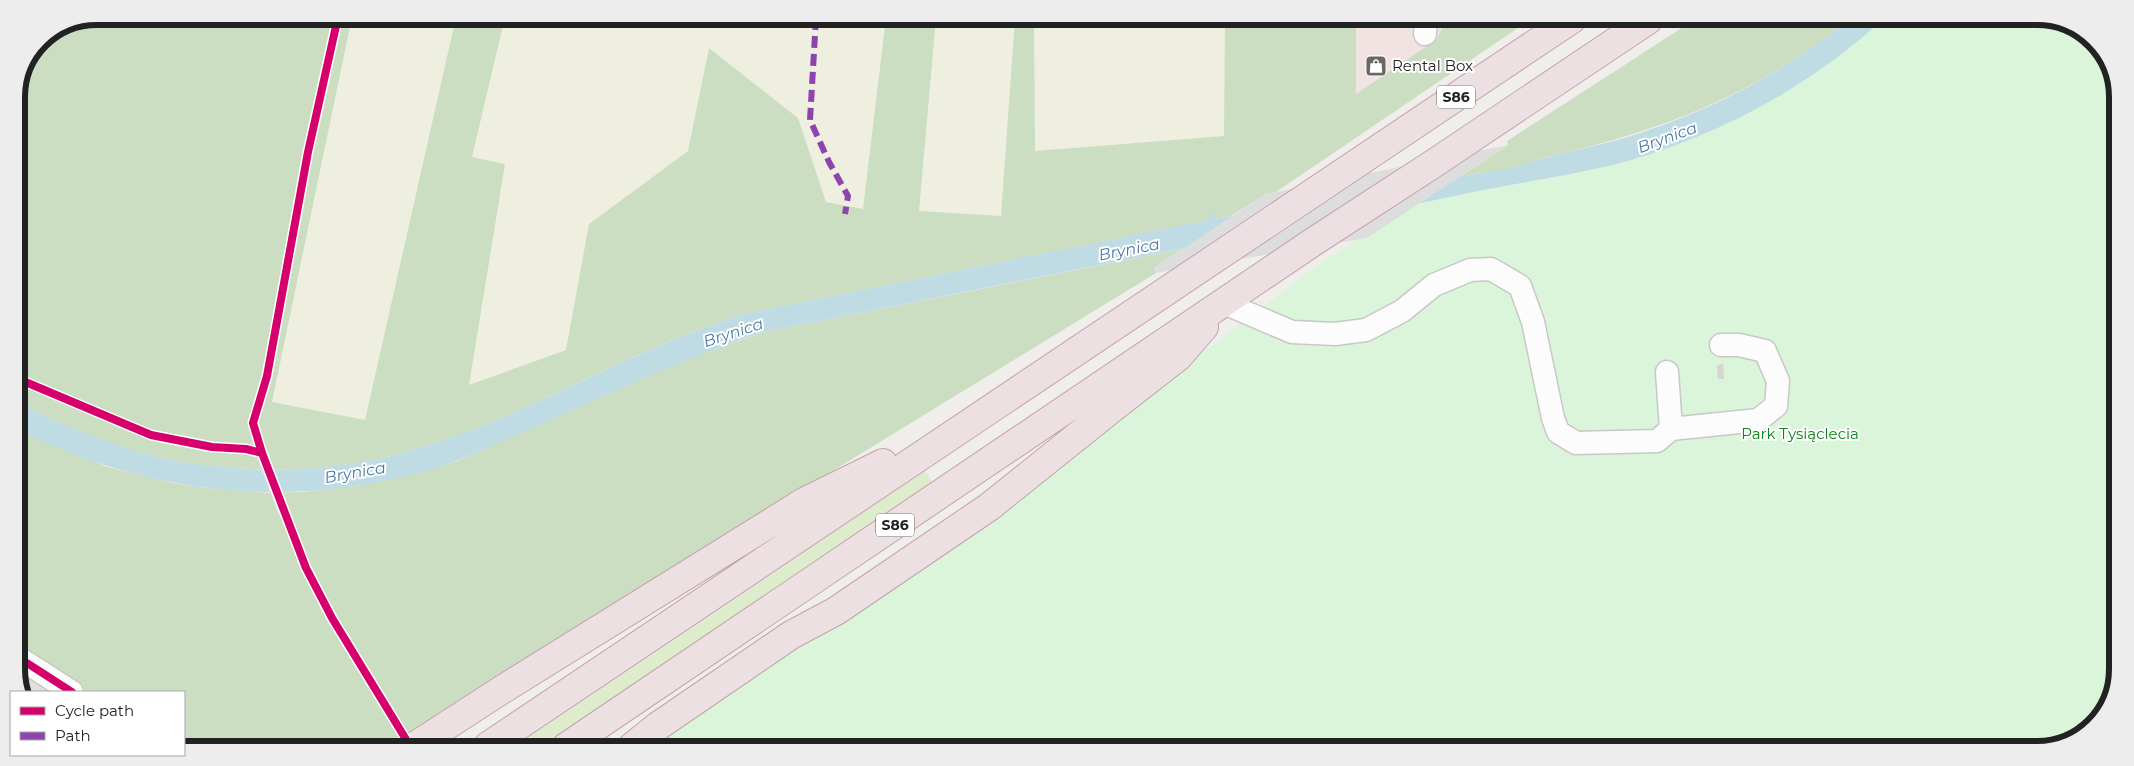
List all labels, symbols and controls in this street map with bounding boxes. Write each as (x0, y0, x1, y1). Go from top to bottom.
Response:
shop icon: Rental Box (1364, 54, 1388, 78)
place label: Rental Box (1392, 56, 1473, 75)
road number: S86 (1437, 85, 1475, 108)
water label: Brynica (1635, 118, 1700, 157)
water label: Brynica (1097, 234, 1161, 265)
water label: Brynica (701, 314, 766, 351)
park label: Park Tysiąclecia (1741, 424, 1859, 443)
water label: Brynica (323, 458, 387, 487)
road number: S86 (876, 514, 914, 536)
legend (10, 691, 185, 756)
text: Cycle path (55, 701, 134, 720)
text: Path (55, 726, 91, 745)

